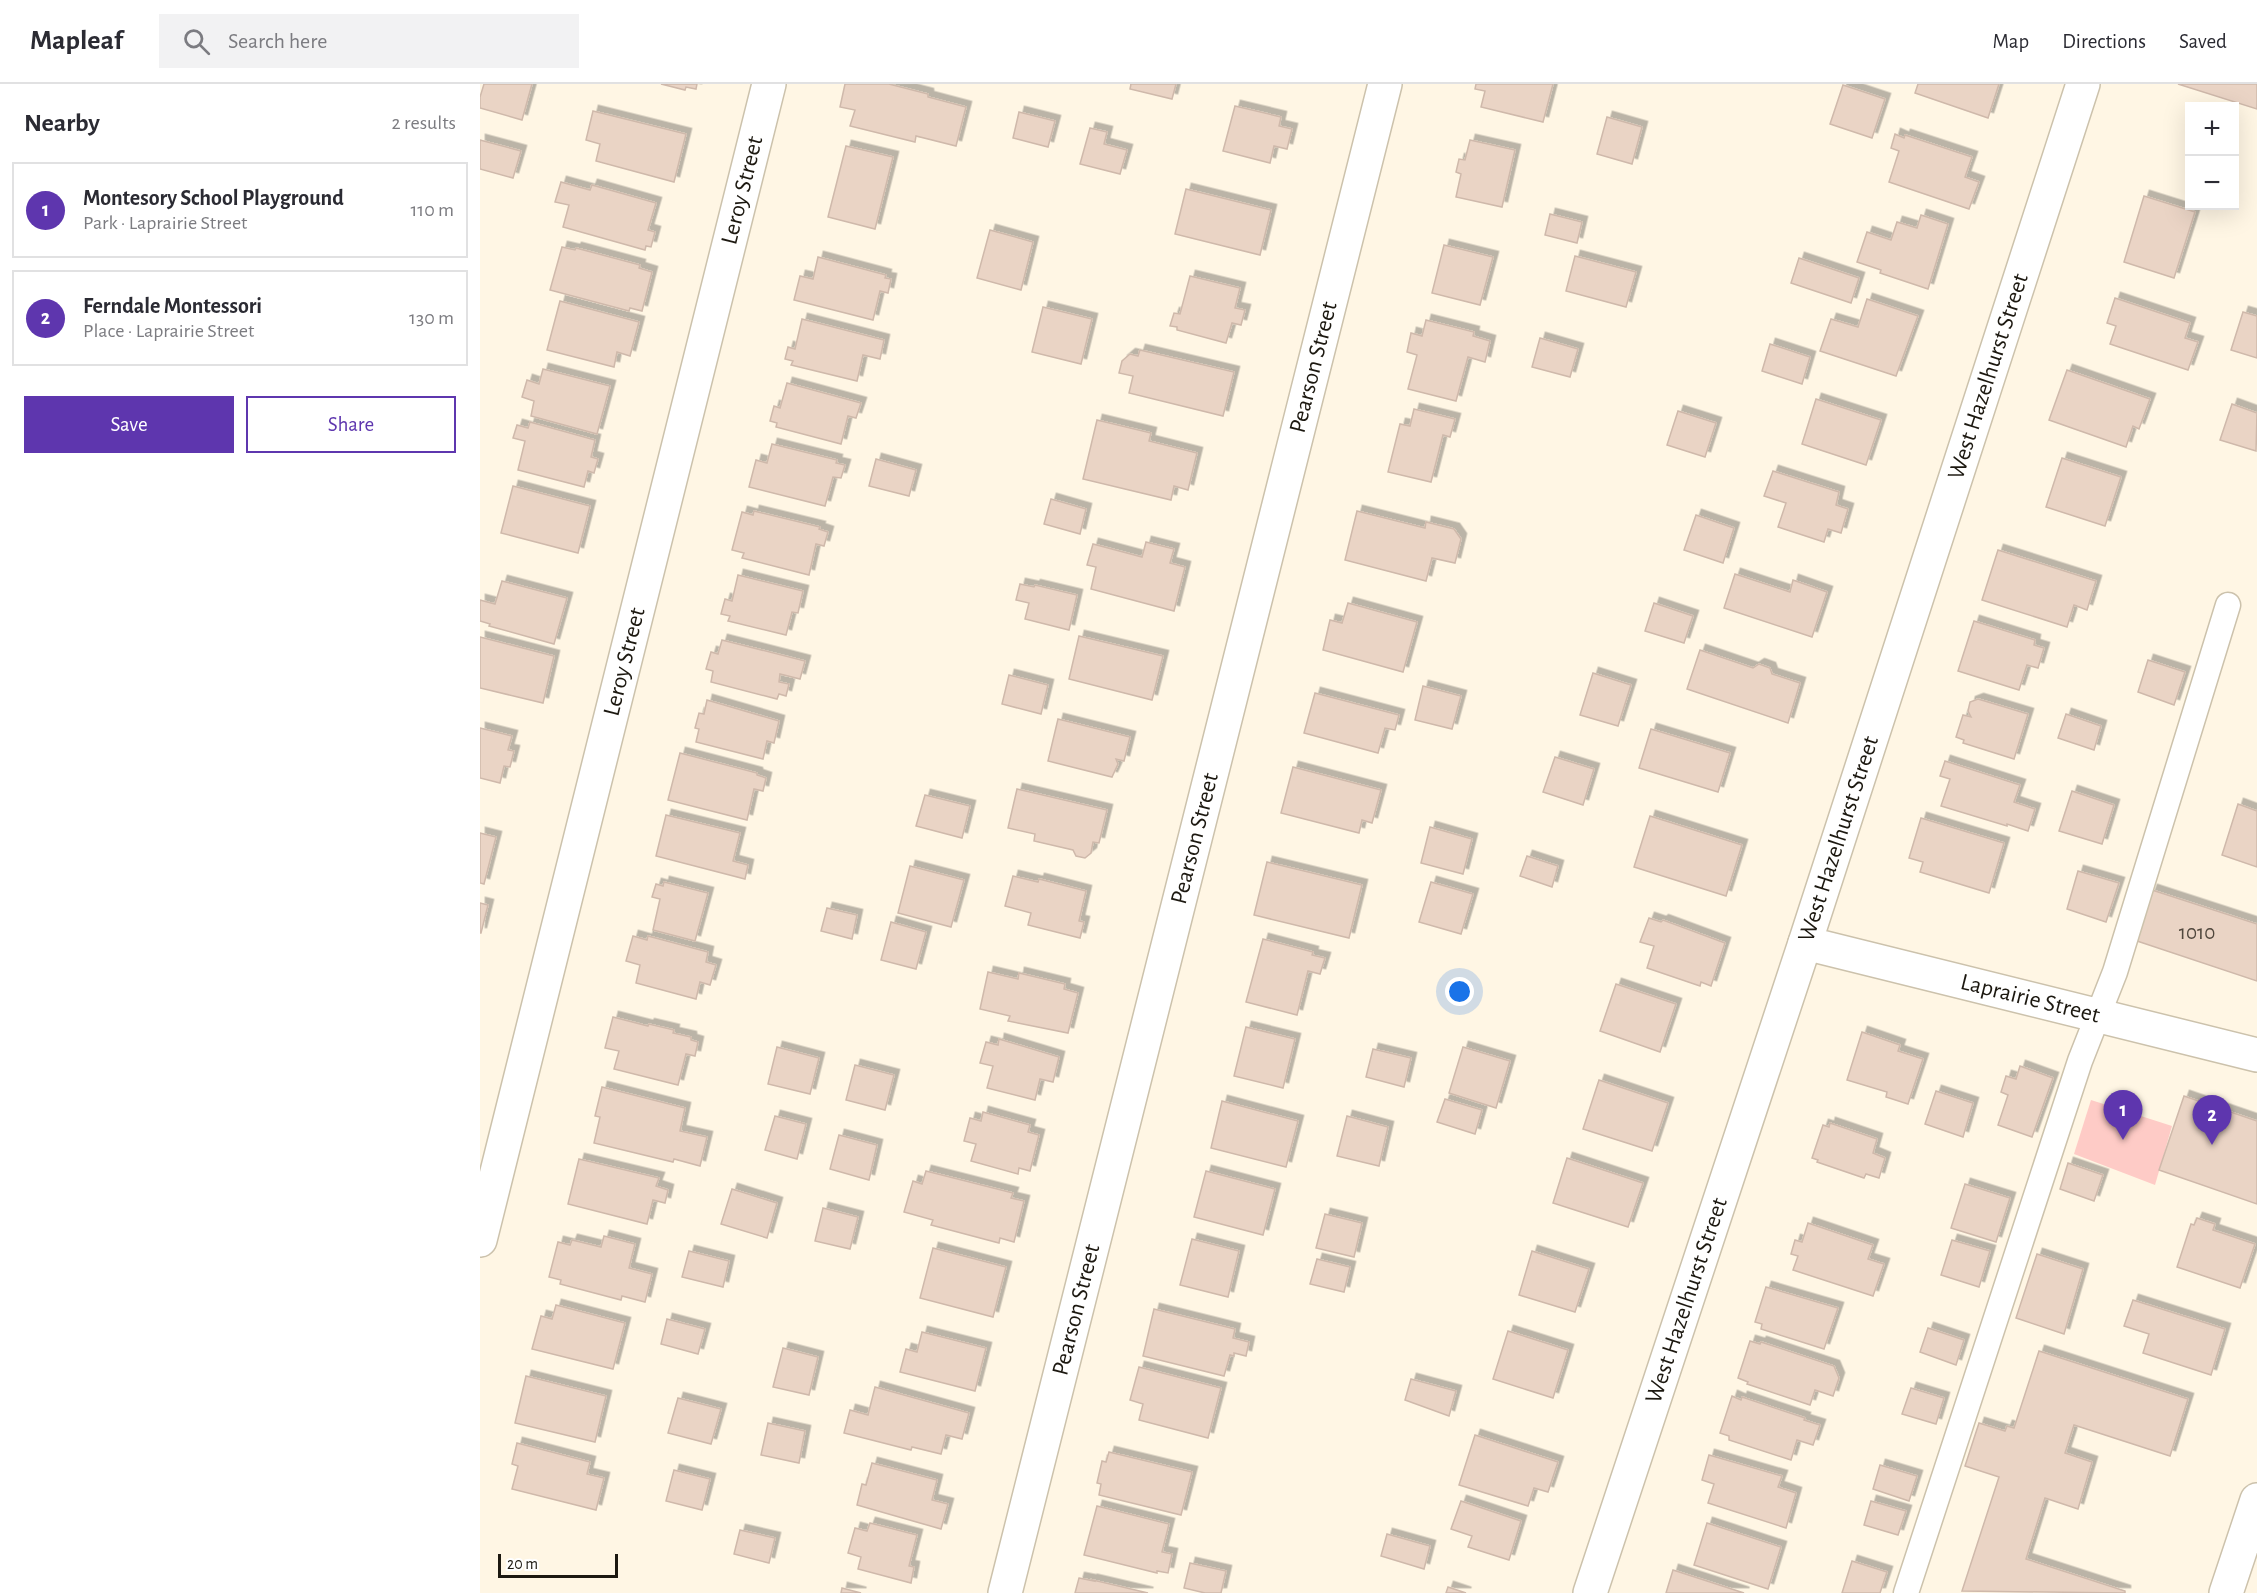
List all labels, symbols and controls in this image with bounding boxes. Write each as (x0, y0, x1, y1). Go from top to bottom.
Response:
search box (159, 14, 579, 68)
icon: search (180, 25, 213, 58)
text: Mapleaf (30, 27, 123, 55)
text: Search here (228, 30, 327, 52)
text: Map (1993, 31, 2029, 52)
text: Directions (2062, 31, 2146, 52)
text: Saved (2179, 31, 2227, 52)
map controls (2185, 102, 2239, 210)
button: + (2185, 102, 2239, 156)
text: Nearby (24, 110, 100, 136)
text: 2 results (392, 113, 456, 133)
street label: Leroy Street (717, 133, 768, 247)
button: − (2185, 156, 2239, 210)
text: Montesory School Playground (83, 187, 344, 209)
text: 1 (42, 200, 49, 220)
text: 110 m (410, 200, 454, 220)
text: Park · Laprairie Street (83, 213, 247, 233)
street label: West Hazelhurst Street (1944, 270, 2033, 482)
text: Ferndale Montessori (83, 295, 262, 317)
street label: Pearson Street (1286, 299, 1342, 435)
text: 2 (41, 308, 50, 328)
text: 130 m (409, 308, 454, 328)
text: Place · Laprairie Street (83, 321, 254, 341)
button: Save (24, 396, 234, 453)
button: Share (246, 396, 456, 453)
street label: Leroy Street (599, 605, 650, 718)
street label: West Hazelhurst Street (1794, 733, 1883, 945)
street label: Pearson Street (1167, 770, 1223, 907)
house number: 1010 (2179, 922, 2215, 943)
street label: Laprairie Street (1958, 970, 2103, 1028)
your location (1445, 977, 1474, 1006)
pin: 1 (2104, 1090, 2142, 1140)
pin: 2 (2192, 1096, 2232, 1145)
street label: West Hazelhurst Street (1642, 1194, 1732, 1406)
street label: Pearson Street (1048, 1241, 1104, 1378)
scale bar (498, 1551, 618, 1578)
text: 20 m (507, 1556, 538, 1572)

